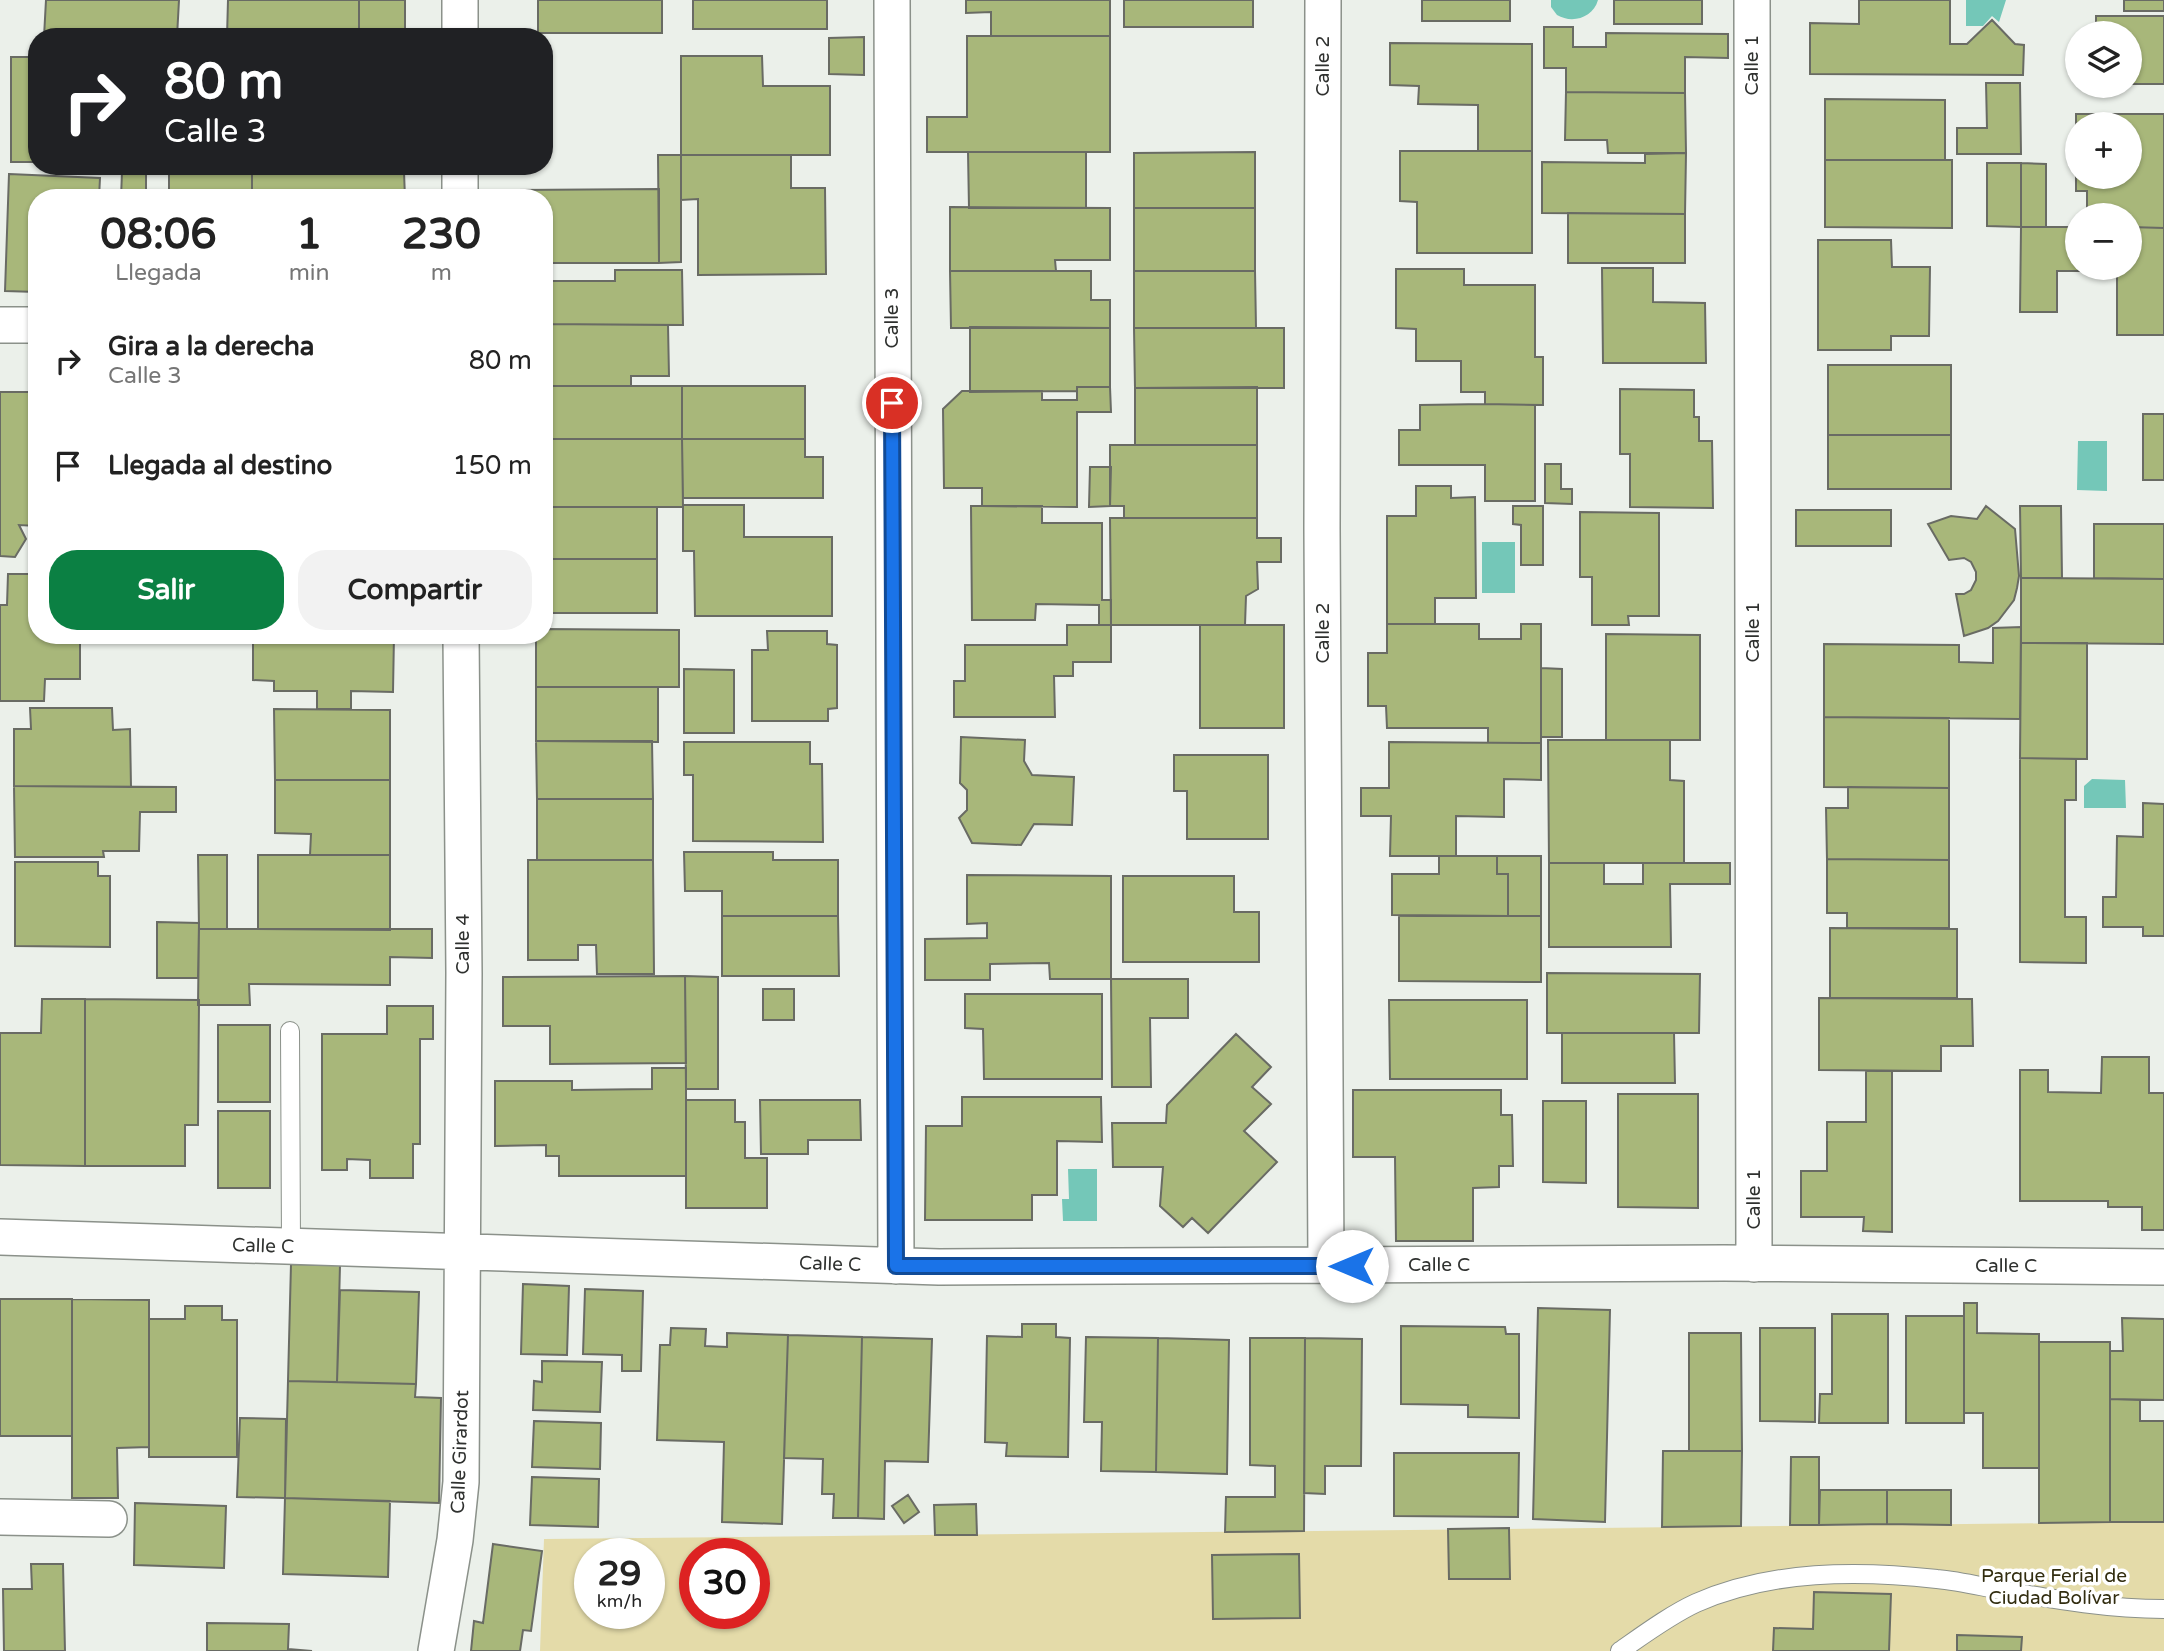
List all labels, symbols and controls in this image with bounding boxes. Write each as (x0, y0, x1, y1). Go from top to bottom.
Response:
map controls (2065, 21, 2142, 280)
button: layers (2065, 21, 2142, 98)
street label: Calle 1 (1741, 35, 1763, 95)
street label: Calle 2 (1312, 36, 1334, 96)
text: 80 m (164, 53, 283, 112)
icon: right (49, 56, 140, 147)
button: + (2065, 112, 2142, 189)
text: Calle 3 (164, 113, 267, 151)
button: − (2065, 203, 2142, 280)
text: 08:06 (100, 209, 217, 260)
text: 1 (296, 209, 322, 260)
text: 230 (402, 209, 481, 260)
text: Llegada (115, 259, 202, 287)
text: min (289, 259, 330, 287)
text: m (431, 259, 452, 287)
street label: Calle 3 (881, 288, 903, 348)
text: Gira a la derecha (108, 331, 314, 362)
icon: right (49, 342, 87, 380)
text: 80 m (469, 345, 532, 376)
text: Calle 3 (108, 362, 182, 390)
pin (862, 373, 922, 433)
icon: arrive (873, 384, 911, 422)
icon: arrive (49, 447, 87, 485)
text: Llegada al destino (108, 450, 332, 481)
text: 150 m (452, 450, 532, 481)
button: Salir (49, 550, 284, 630)
button: Compartir (298, 550, 532, 630)
street label: Calle 1 (1742, 602, 1764, 662)
street label: Calle 2 (1312, 603, 1334, 663)
street label: Calle 4 (452, 913, 474, 974)
street label: Calle 1 (1743, 1169, 1765, 1229)
position arrow (1315, 1229, 1389, 1303)
street label: Calle C (232, 1234, 294, 1258)
street label: Calle C (799, 1252, 861, 1276)
street label: Calle C (1408, 1254, 1470, 1276)
street label: Calle C (1975, 1255, 2037, 1277)
street label: Calle Girardot (447, 1390, 473, 1514)
speed limit sign: 30 (679, 1538, 770, 1629)
text: 29 (598, 1553, 641, 1595)
park label: Parque Ferial de Ciudad Bolívar (1981, 1565, 2127, 1609)
text: km/h (597, 1590, 642, 1612)

